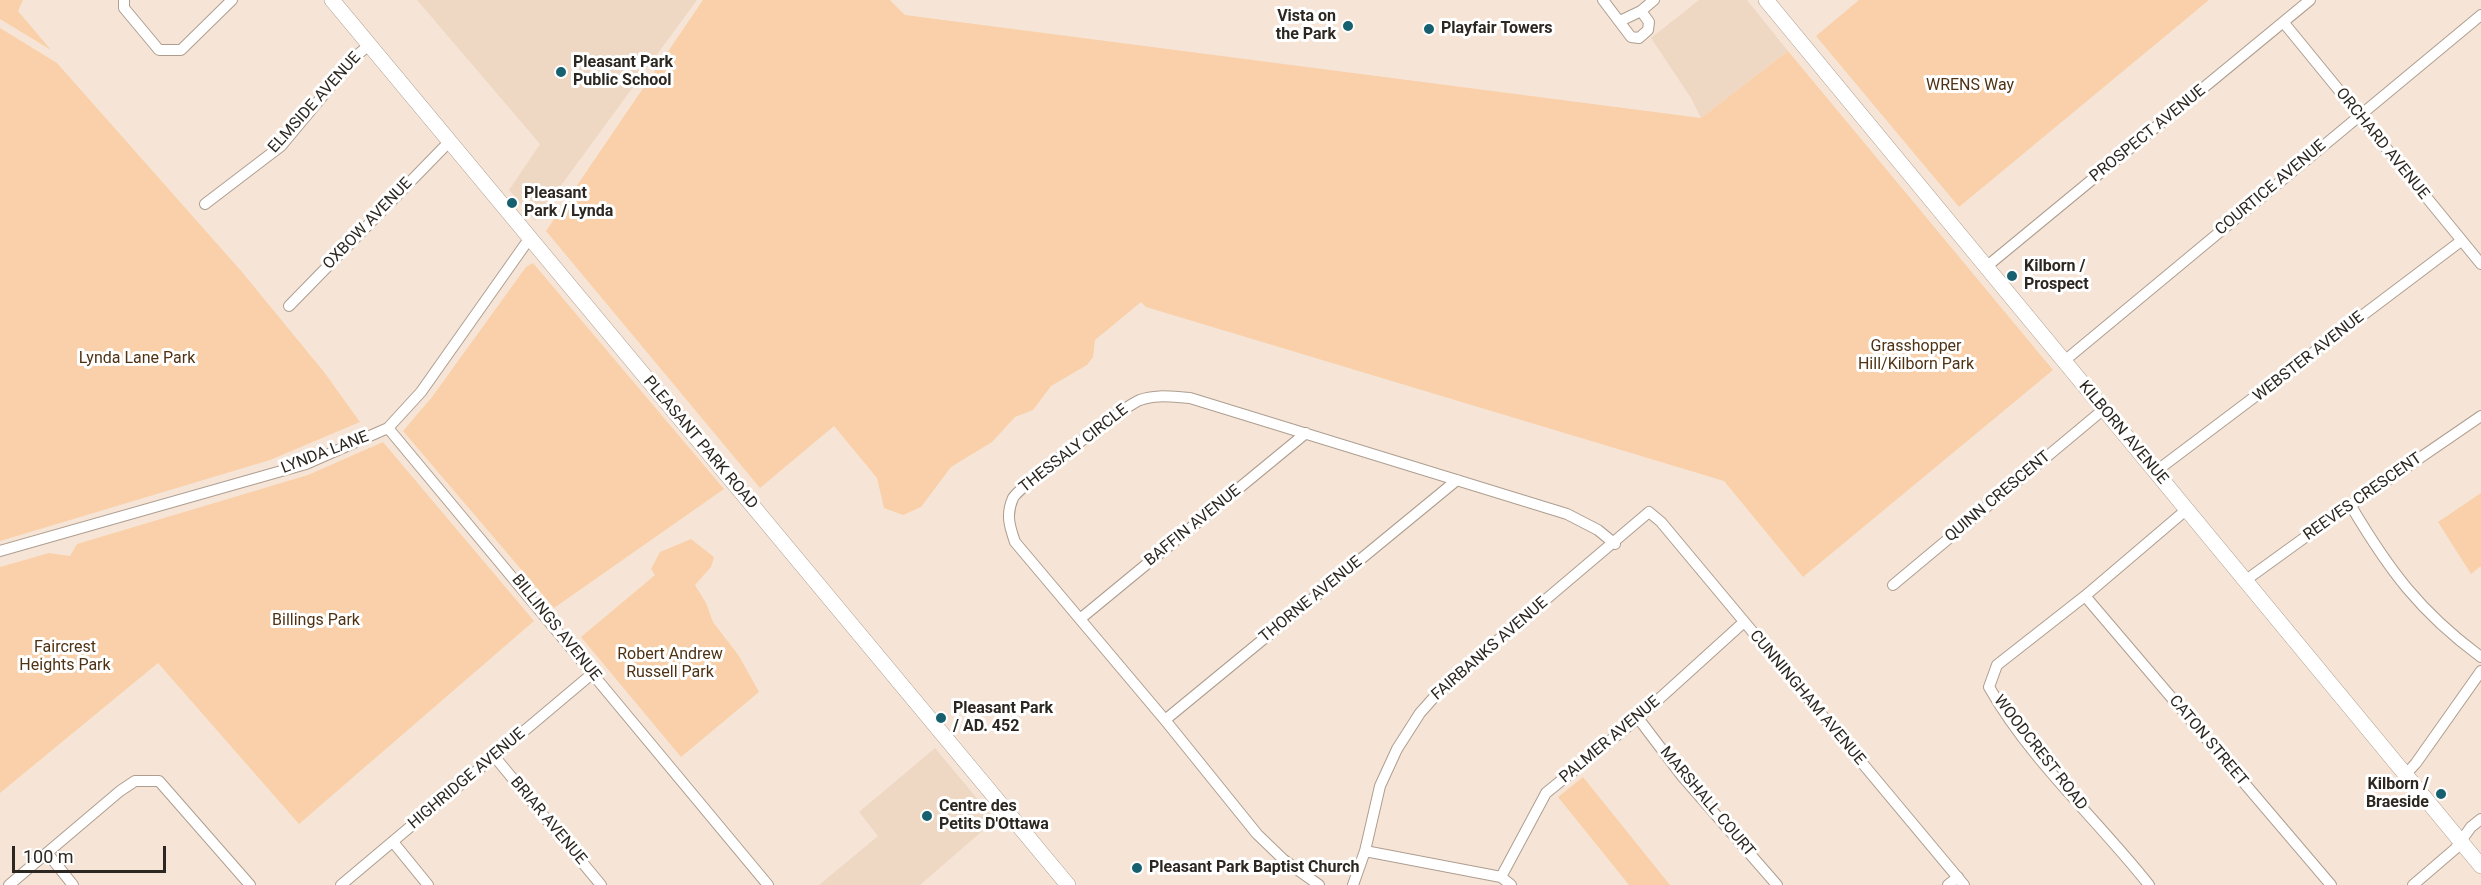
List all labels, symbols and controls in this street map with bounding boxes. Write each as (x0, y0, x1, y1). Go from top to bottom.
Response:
place label: Vista on the Park (1276, 7, 1336, 45)
marker: Vista on the Park (1341, 19, 1355, 33)
place label: Playfair Towers (1441, 19, 1553, 39)
marker: Playfair Towers (1422, 22, 1436, 36)
street label: ELMSIDE AVENUE (265, 49, 365, 157)
place label: Pleasant Park Public School (573, 53, 673, 91)
marker: Pleasant Park Public School (554, 65, 568, 79)
park label: WRENS Way (1926, 76, 2014, 96)
street label: PROSPECT AVENUE (2086, 81, 2210, 187)
street label: ORCHARD AVENUE (2331, 85, 2433, 203)
street label: COURTICE AVENUE (2212, 136, 2330, 240)
street label: OXBOW AVENUE (319, 174, 417, 274)
place label: Pleasant Park / Lynda (524, 184, 613, 222)
marker: Pleasant Park / Lynda (505, 196, 519, 210)
place label: Kilborn / Prospect (2024, 257, 2089, 295)
marker: Kilborn / Prospect (2005, 269, 2019, 283)
street label: WEBSTER AVENUE (2250, 308, 2368, 406)
park label: Grasshopper Hill/Kilborn Park (1858, 337, 1974, 375)
park label: Lynda Lane Park (79, 349, 195, 369)
street label: PLEASANT PARK ROAD (639, 373, 761, 513)
street label: KILBORN AVENUE (2074, 377, 2172, 489)
street label: THESSALY CIRCLE (1016, 401, 1132, 497)
street label: LYNDA LANE (279, 428, 371, 478)
street label: QUINN CRESCENT (1941, 447, 2055, 547)
street label: REEVES CRESCENT (2300, 449, 2426, 545)
street label: BAFFIN AVENUE (1141, 481, 1245, 571)
street label: THORNE AVENUE (1256, 553, 1366, 647)
street label: BILLINGS AVENUE (507, 571, 605, 685)
street label: FAIRBANKS AVENUE (1428, 593, 1552, 705)
park label: Billings Park (272, 611, 360, 631)
street label: CUNNINGHAM AVENUE (1745, 627, 1869, 769)
park label: Faircrest Heights Park (19, 638, 111, 676)
park label: Robert Andrew Russell Park (617, 645, 723, 683)
street label: WOODCREST ROAD (1989, 692, 2091, 814)
street label: CATON STREET (2165, 692, 2251, 790)
street label: PALMER AVENUE (1556, 693, 1664, 787)
place label: Pleasant Park / AD. 452 (953, 699, 1053, 737)
marker: Pleasant Park / AD. 452 (934, 711, 948, 725)
street label: HIGHRIDGE AVENUE (405, 725, 529, 833)
street label: MARSHALL COURT (1655, 743, 1759, 861)
street label: BRIAR AVENUE (506, 773, 590, 869)
place label: Kilborn / Braeside (2366, 775, 2429, 813)
marker: Kilborn / Braeside (2434, 787, 2448, 801)
place label: Centre des Petits D'Ottawa (939, 797, 1049, 835)
marker: Centre des Petits D'Ottawa (920, 809, 934, 823)
scale bar (15, 834, 170, 872)
text: 100 m (23, 846, 74, 867)
place label: Pleasant Park Baptist Church (1149, 858, 1359, 878)
marker: Pleasant Park Baptist Church (1130, 861, 1144, 875)

